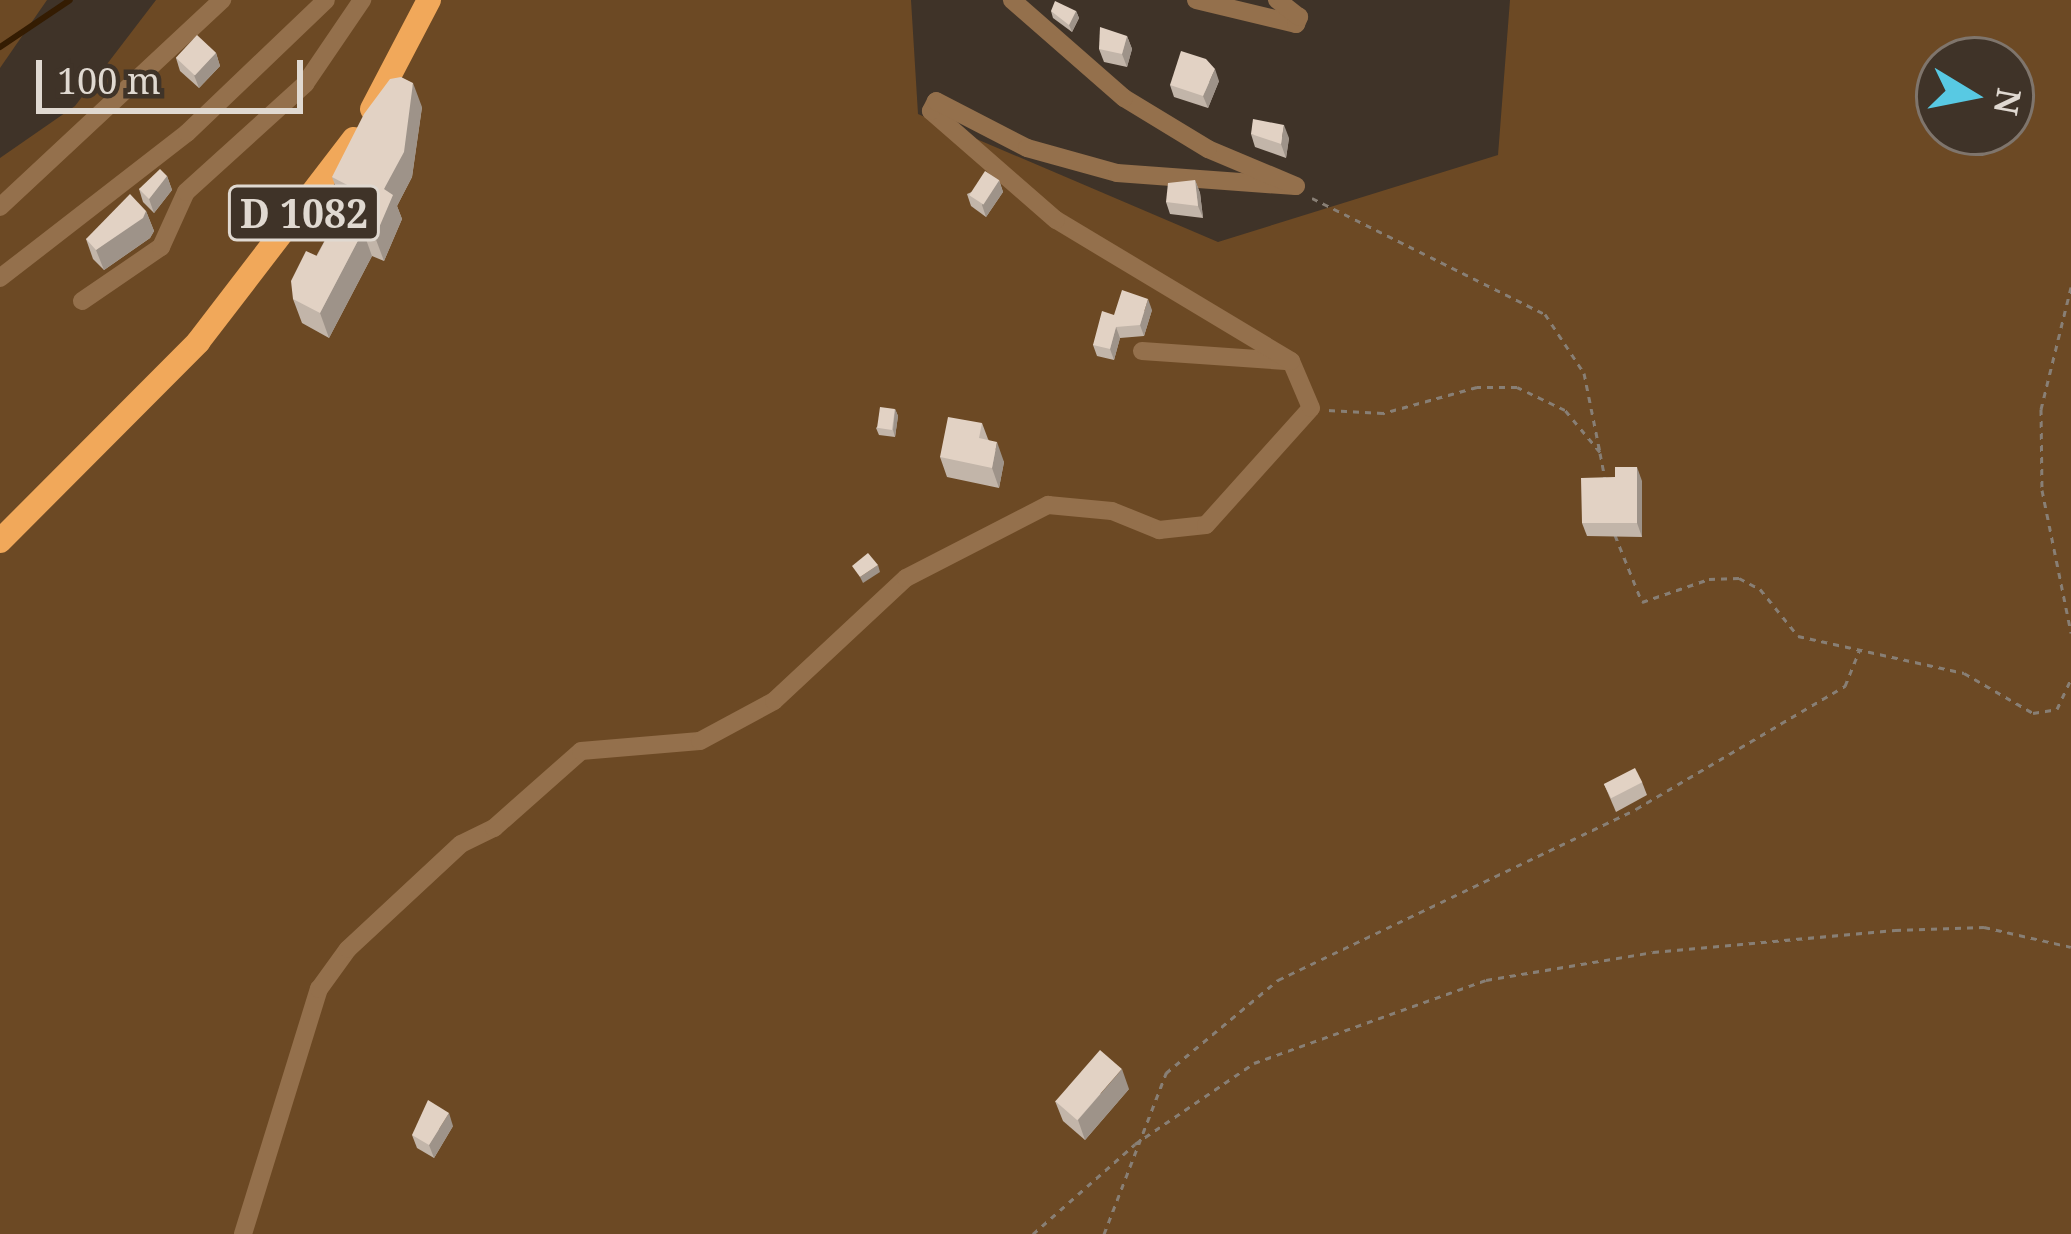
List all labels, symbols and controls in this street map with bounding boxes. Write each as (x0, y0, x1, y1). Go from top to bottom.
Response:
scale bar (42, 36, 309, 110)
north arrow (1915, 36, 2035, 156)
text: 100 m (57, 56, 161, 105)
text: N (1984, 85, 2032, 119)
road number: D 1082 (226, 180, 382, 246)

